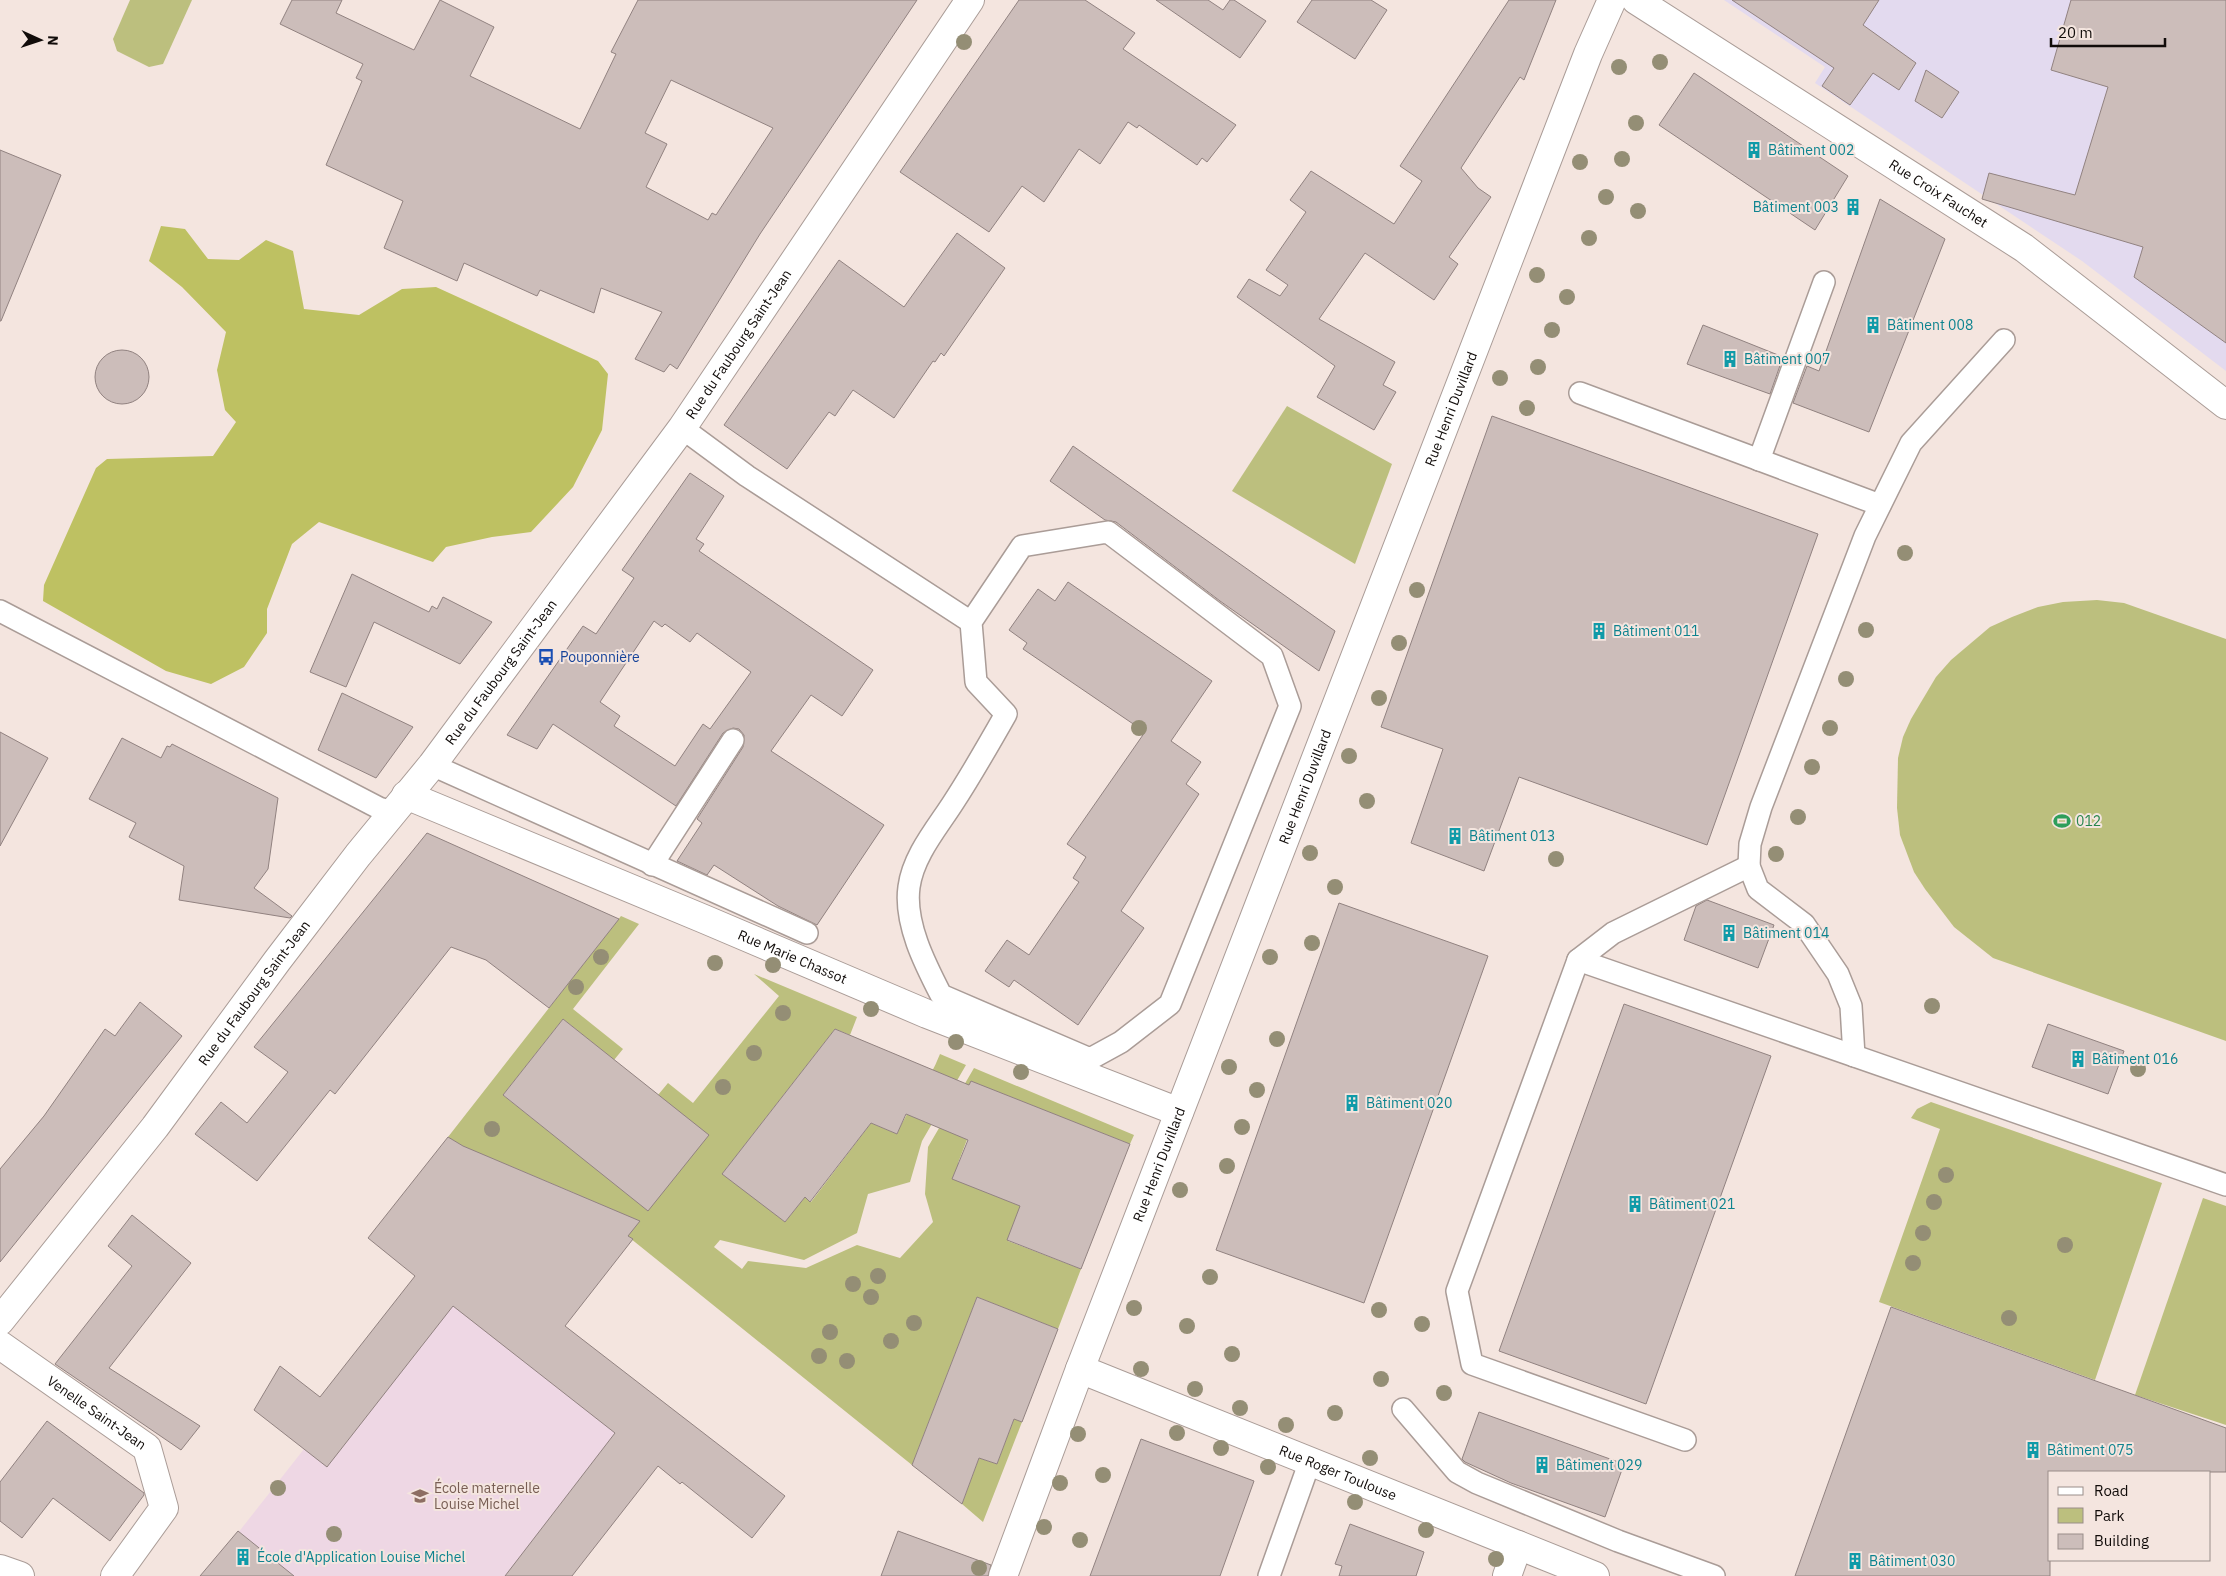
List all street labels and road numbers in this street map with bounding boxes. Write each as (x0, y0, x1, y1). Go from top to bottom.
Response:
street label: Rue Croix Fauchet (1886, 155, 1991, 232)
street label: Rue du Faubourg Saint-Jean (682, 266, 795, 422)
street label: Rue Henri Duvillard (1421, 349, 1481, 469)
street label: Rue du Faubourg Saint-Jean (441, 596, 561, 748)
street label: Rue Henri Duvillard (1275, 727, 1335, 847)
street label: Rue du Faubourg Saint-Jean (194, 917, 314, 1069)
street label: Rue Marie Chassot (735, 926, 850, 988)
street label: Rue Henri Duvillard (1129, 1105, 1189, 1224)
street label: Venelle Saint-Jean (44, 1372, 150, 1454)
street label: Rue Roger Toulouse (1277, 1441, 1400, 1504)

